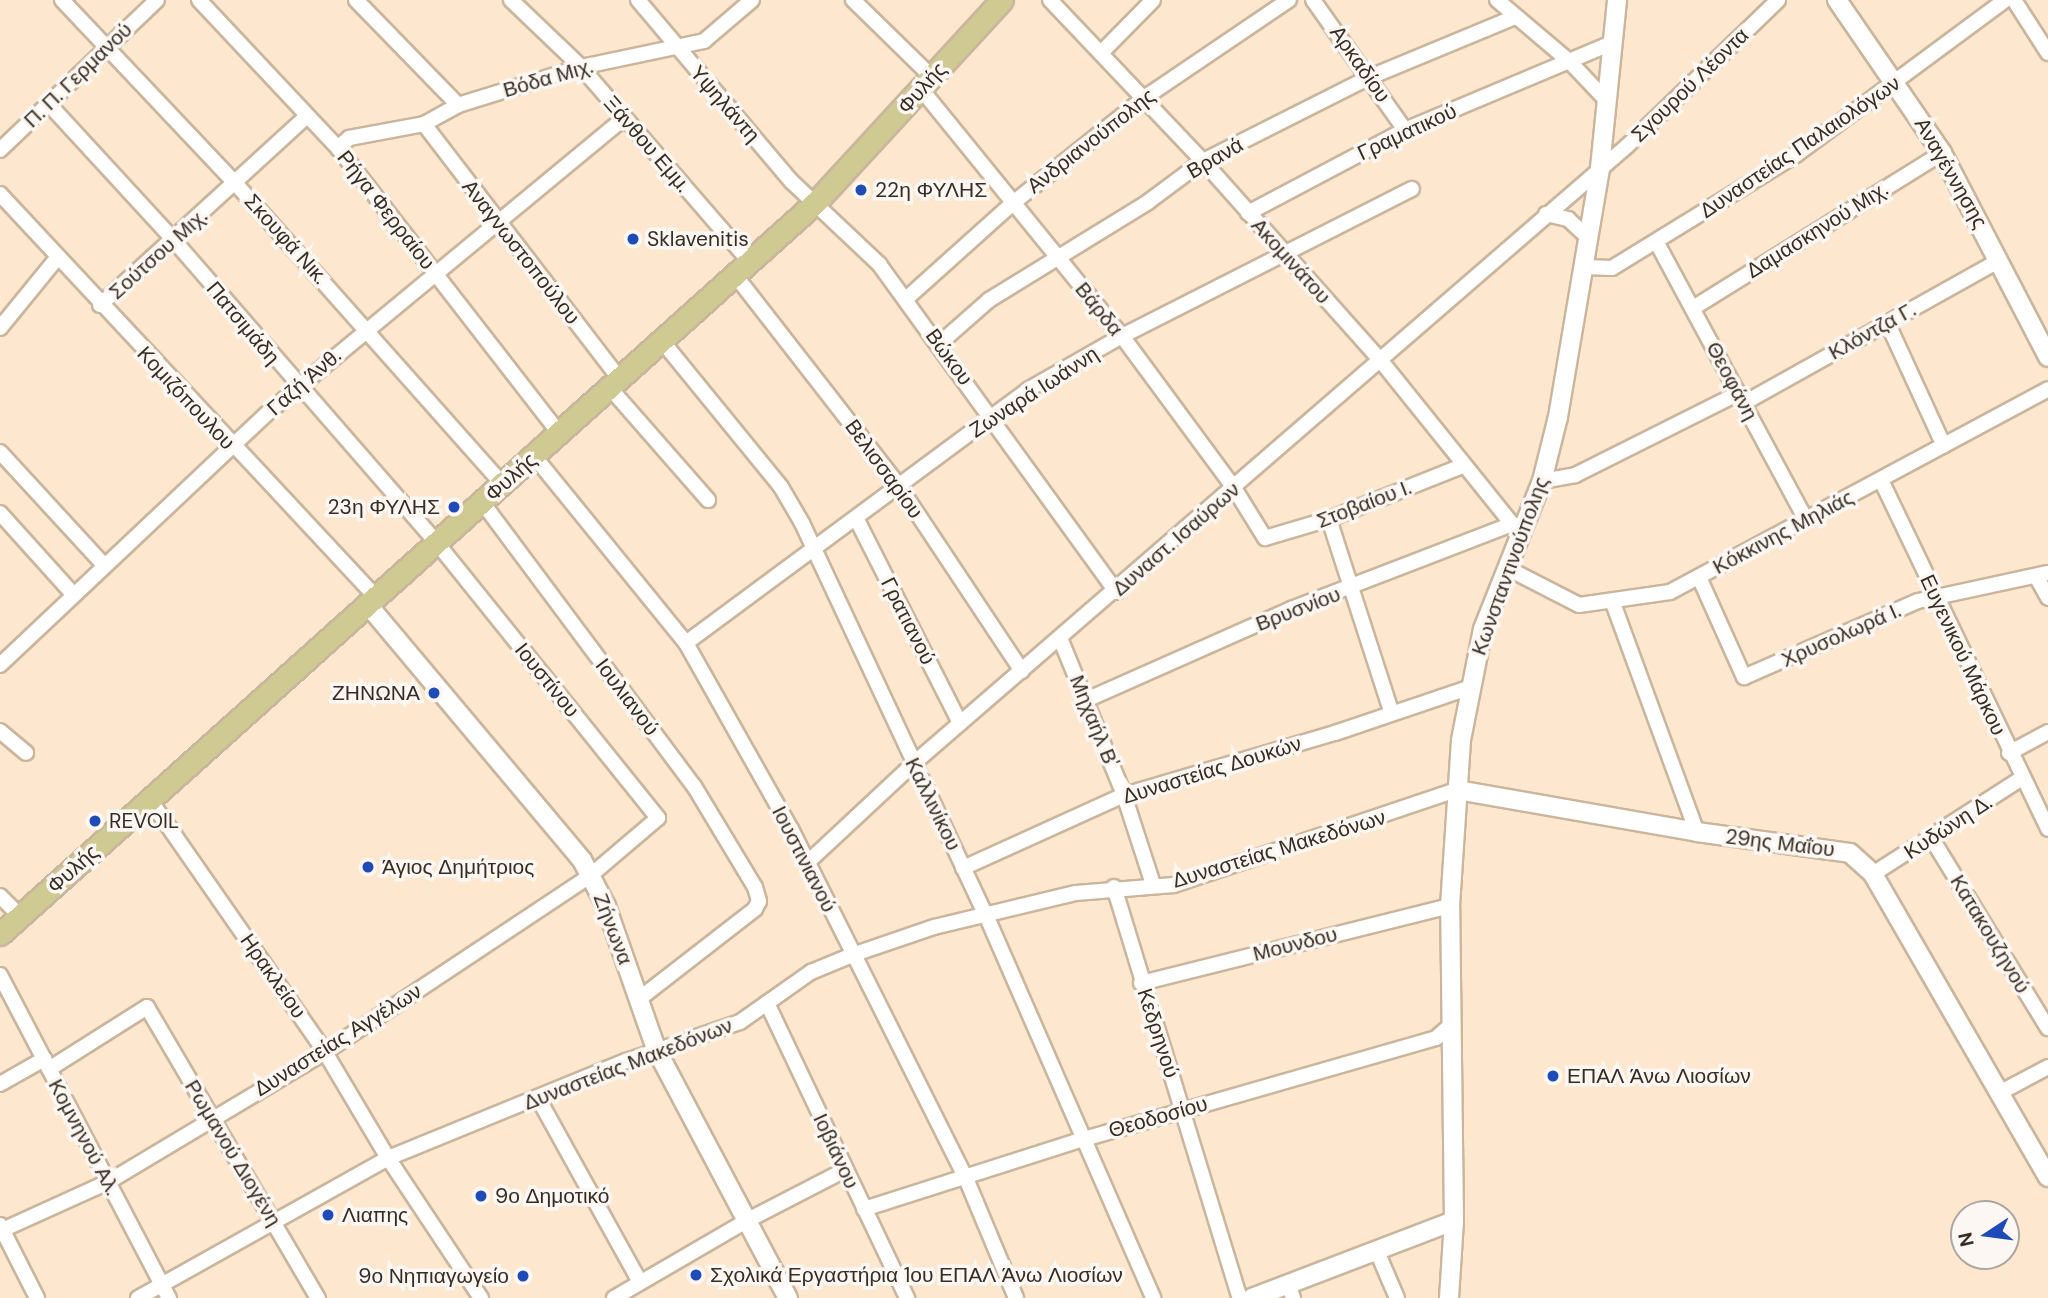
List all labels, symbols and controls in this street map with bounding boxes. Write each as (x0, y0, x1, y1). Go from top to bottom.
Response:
street label: Π. Π. Γερμανού (19, 17, 137, 133)
street label: Αρκαδίου (1324, 21, 1396, 107)
street label: Σγουρού Λέοντα (1626, 23, 1754, 147)
street label: Βόδα Μιχ. (500, 53, 596, 103)
street label: Φυλής (892, 57, 952, 119)
street label: Υψηλάντη (685, 60, 765, 148)
street label: Δυναστείας Παλαιολόγων (1695, 71, 1905, 223)
street label: Ανδριανούπολης (1022, 83, 1160, 199)
street label: Ξάνθου Εμμ. (598, 91, 696, 197)
street label: Γραματικού (1354, 98, 1460, 166)
street label: Αναγέννησης (1909, 113, 1993, 233)
street label: Βρανά (1182, 132, 1248, 184)
street label: Ρήγα Φερραίου (332, 146, 440, 274)
street label: Αναγνωστοπούλου (457, 175, 585, 329)
street label: Δαμασκηνού Μιχ. (1742, 176, 1892, 284)
place label: 22η ΦΥΛΗΣ (875, 177, 987, 203)
marker: 22η ΦΥΛΗΣ (853, 182, 869, 198)
street label: Σκουφά Νικ. (239, 189, 333, 289)
street label: Σούτσου Μιχ. (104, 203, 212, 305)
street label: Ακομινάτου (1246, 213, 1336, 309)
place label: Sklavenitis (647, 226, 749, 252)
marker: Sklavenitis (625, 231, 641, 247)
street label: Πατσιμάδη (201, 276, 285, 370)
street label: Βάρδα (1070, 277, 1128, 341)
street label: Κλόντζα Γ. (1824, 297, 1920, 365)
street label: Βώκου (920, 324, 978, 390)
street label: Θεοφάνη (1701, 337, 1763, 425)
street label: Κομιζόπουλου (132, 341, 240, 455)
street label: Ζωναρά Ιωάννη (965, 341, 1103, 443)
street label: Γαζή Άνθ. (262, 343, 346, 421)
street label: Βελισσαρίου (840, 415, 928, 523)
street label: Φυλής (480, 447, 542, 507)
street label: Κωνσταντινούπολης (1466, 473, 1554, 659)
street label: Στοβαίου Ι. (1313, 474, 1415, 534)
street label: Δυναστ. Ισαύρων (1107, 477, 1245, 601)
street label: Κόκκινης Μηλιάς (1708, 484, 1858, 580)
place label: 23η ΦΥΛΗΣ (328, 494, 440, 520)
marker: 23η ΦΥΛΗΣ (446, 499, 462, 515)
street label: Ευγενικού Μάρκου (1915, 571, 2011, 739)
street label: Γρατιανού (875, 573, 941, 669)
street label: Βρυσνίου (1252, 581, 1344, 637)
street label: Χρυσολωρά Ι. (1777, 597, 1905, 673)
street label: Ιουστίνου (509, 638, 585, 722)
street label: Ιουλιανού (590, 653, 664, 741)
street label: Μηχαήλ Β' (1064, 671, 1124, 771)
place label: ΖΗΝΩΝΑ (332, 680, 420, 706)
marker: ΖΗΝΩΝΑ (426, 685, 442, 701)
street label: Δυναστείας Δουκών (1120, 731, 1304, 809)
street label: Καλλινίκου (900, 753, 966, 855)
street label: Κυδώνη Δ. (1899, 789, 1997, 865)
street label: Ιουστινιανού (766, 802, 842, 916)
street label: Δυναστείας Μακεδόνων (1169, 805, 1389, 893)
place label: REVOIL (109, 808, 179, 834)
marker: REVOIL (87, 813, 103, 829)
street label: 29ης Μαΐου (1724, 824, 1836, 862)
street label: Φυλής (42, 839, 104, 899)
place label: Άγιος Δημήτριος (382, 854, 534, 880)
marker: Άγιος Δημήτριος (360, 859, 376, 875)
street label: Κατακουζηνού (1945, 870, 2035, 998)
street label: Ζήνωνα (588, 890, 638, 968)
street label: Μουνδου (1250, 921, 1340, 967)
street label: Ηρακλείου (235, 929, 311, 1023)
street label: Δυναστείας Αγγέλων (250, 978, 426, 1102)
street label: Κεδρηνού (1132, 985, 1184, 1081)
street label: Δυναστείας Μακεδόνων (520, 1013, 736, 1115)
place label: ΕΠΑΛ Άνω Λιοσίων (1567, 1063, 1751, 1089)
marker: ΕΠΑΛ Άνω Λιοσίων (1545, 1068, 1561, 1084)
street label: Κομνηνού Αλ. (43, 1075, 125, 1199)
street label: Ρωμανού Διογένη (179, 1075, 287, 1231)
street label: Θεοδοσίου (1106, 1091, 1210, 1143)
street label: Ιοβιάνου (808, 1109, 864, 1193)
place label: 9ο Δημοτικό (495, 1183, 610, 1209)
marker: 9ο Δημοτικό (473, 1188, 489, 1204)
north arrow (1950, 1200, 2020, 1270)
place label: Λιαπης (342, 1202, 408, 1228)
marker: Λιαπης (320, 1207, 336, 1223)
text: N (1952, 1230, 1980, 1249)
place label: Σχολικά Εργαστήρια 1ου ΕΠΑΛ Άνω Λιοσίων (710, 1262, 1123, 1288)
place label: 9ο Νηπιαγωγείο (358, 1263, 509, 1289)
marker: Σχολικά Εργαστήρια 1ου ΕΠΑΛ Άνω Λιοσίων (688, 1267, 704, 1283)
marker: 9ο Νηπιαγωγείο (515, 1268, 531, 1284)

